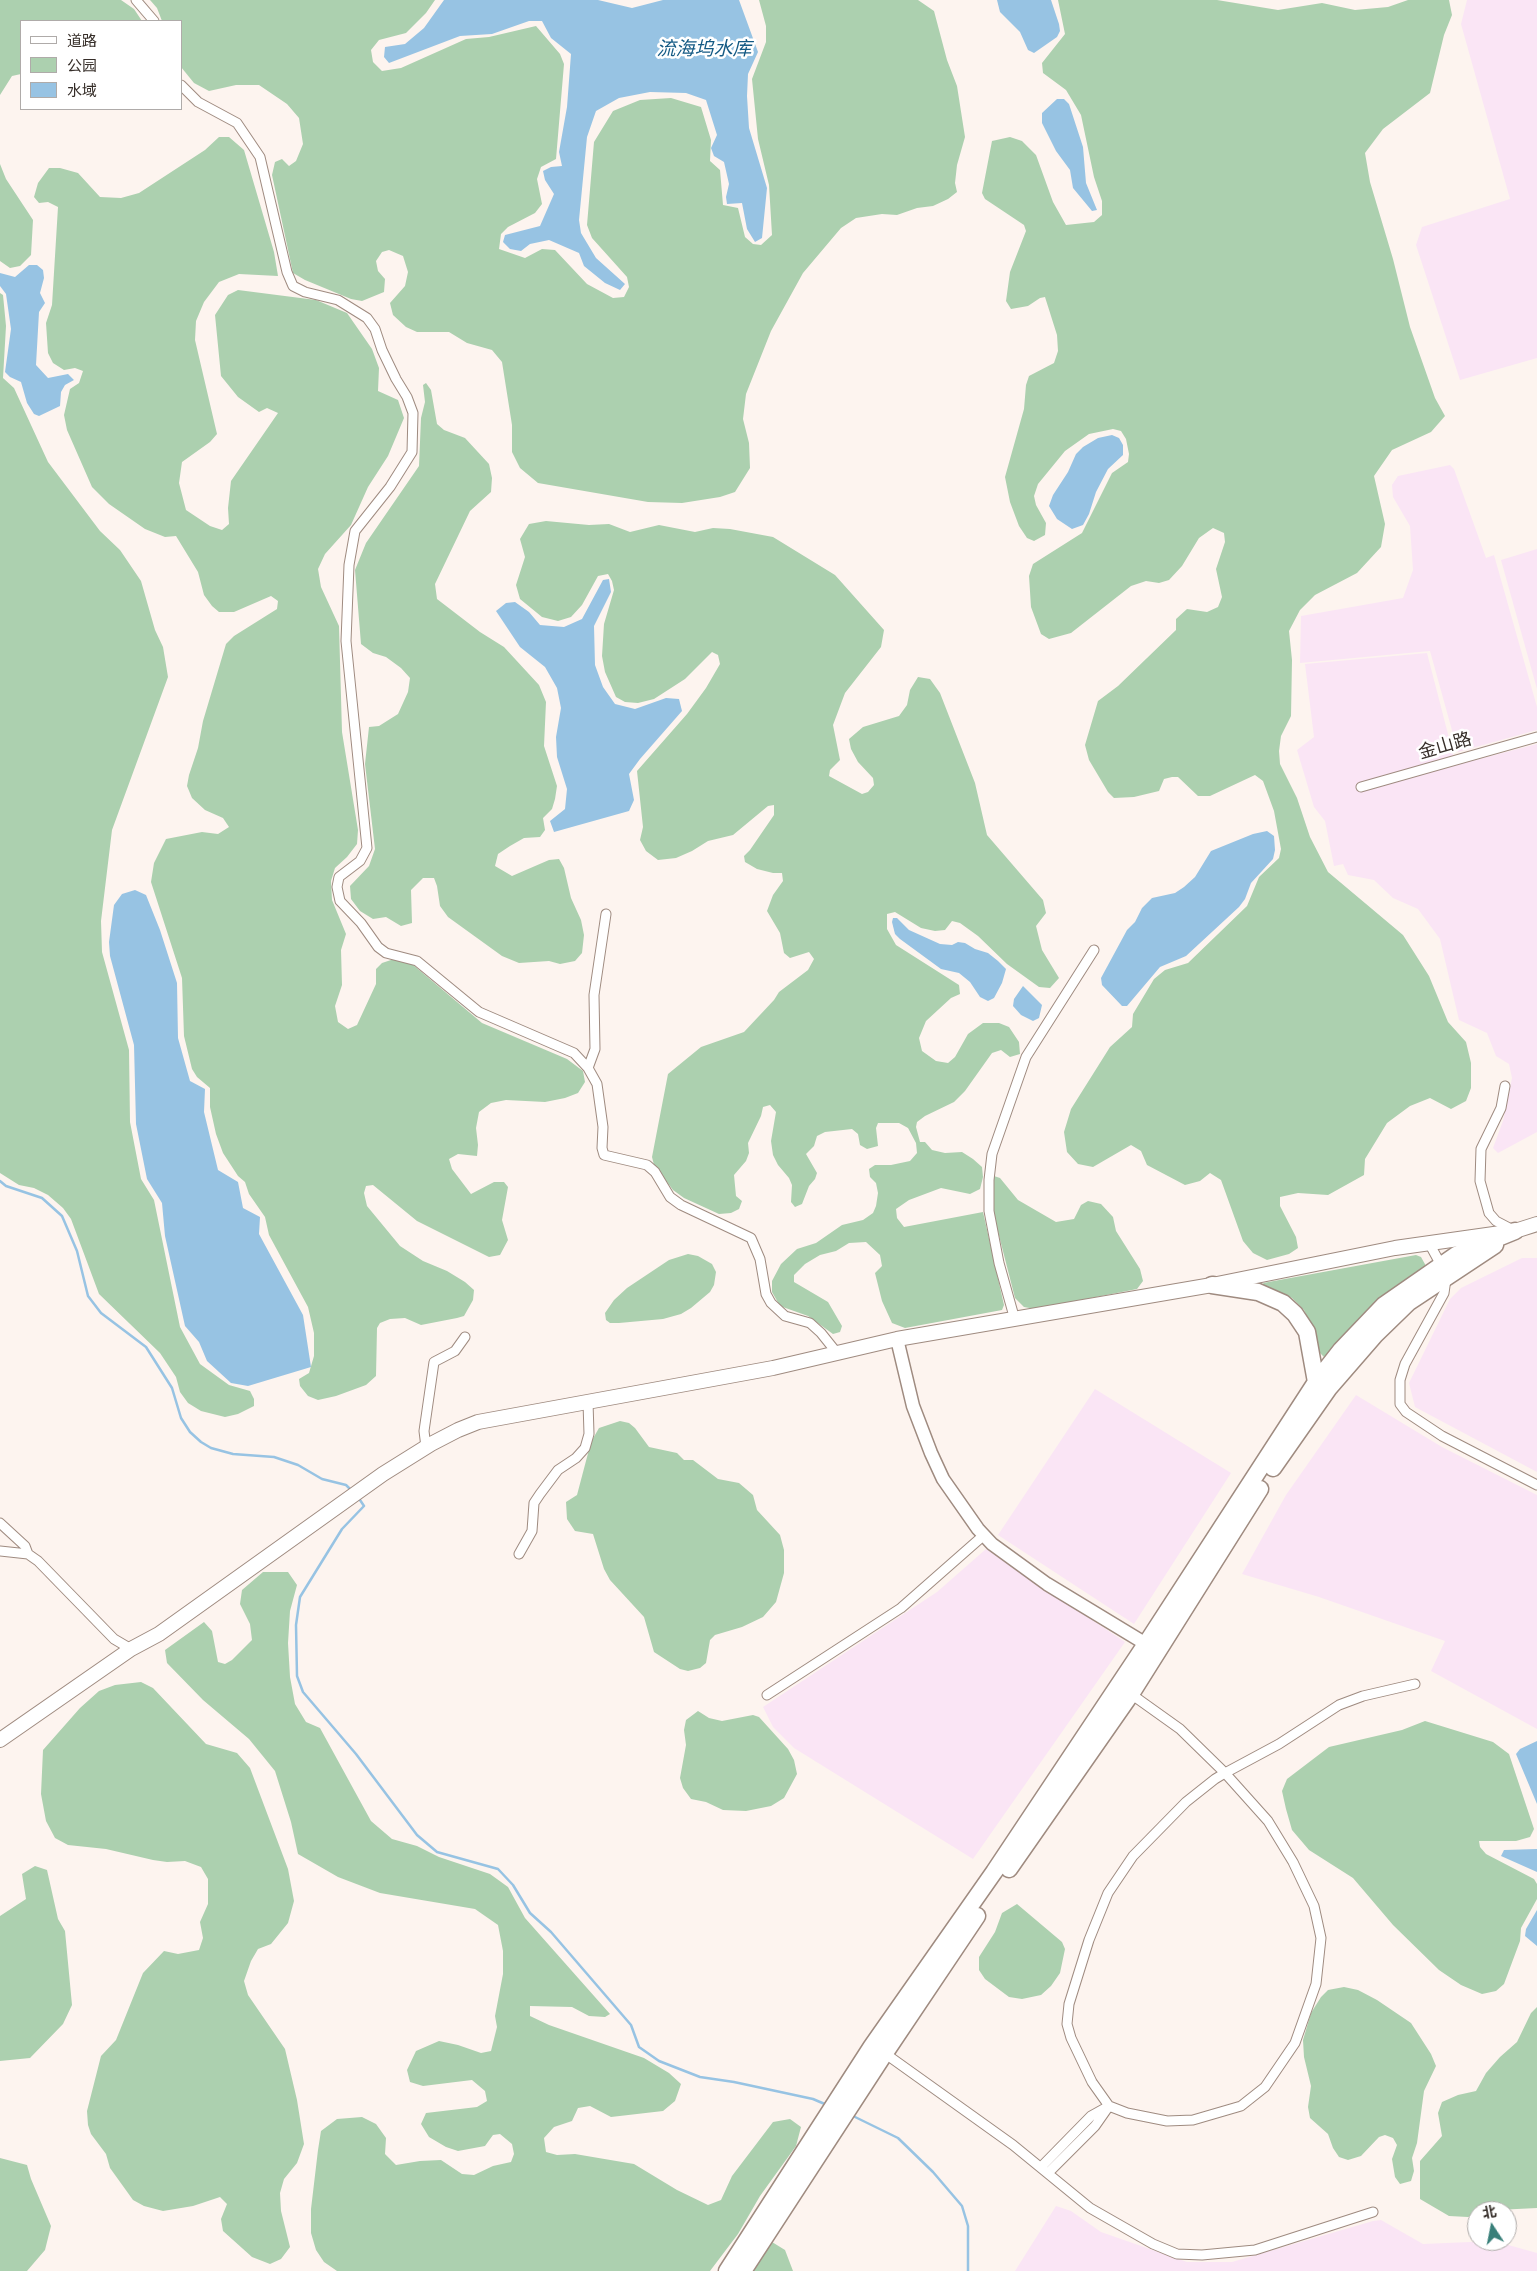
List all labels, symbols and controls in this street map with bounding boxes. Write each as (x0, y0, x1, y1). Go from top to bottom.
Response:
legend (20, 20, 182, 110)
text: 道路 (67, 31, 97, 50)
water label: 流海坞水库 (657, 38, 751, 60)
text: 公园 (67, 56, 97, 75)
text: 水域 (67, 81, 97, 100)
street label: 金山路 (1416, 728, 1474, 764)
north arrow (1467, 2201, 1517, 2251)
text: 北 (1481, 2202, 1498, 2222)

